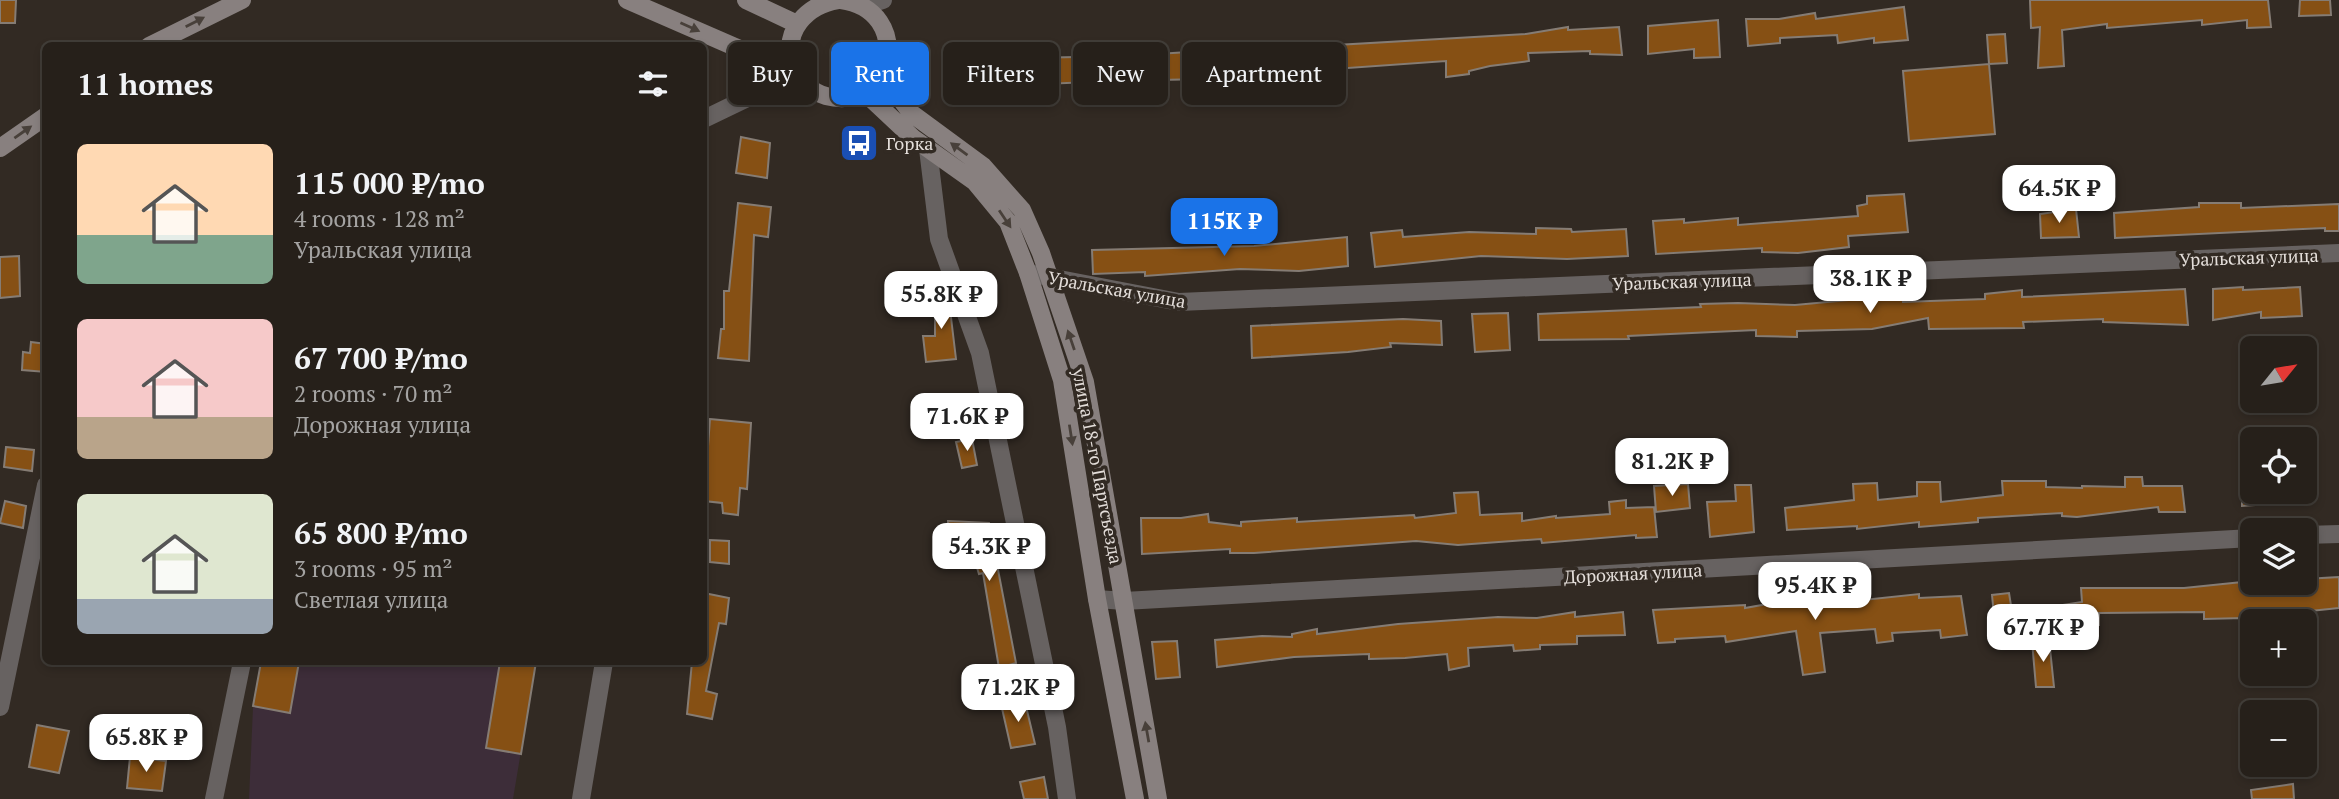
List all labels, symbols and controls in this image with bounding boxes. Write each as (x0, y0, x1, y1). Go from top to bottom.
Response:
one-way arrow (185, 17, 205, 28)
one-way arrow (680, 21, 700, 33)
chip: Buy (728, 42, 817, 105)
chip: Rent (831, 42, 929, 105)
chip: Filters (943, 42, 1059, 105)
chip: New (1073, 42, 1168, 105)
chip: Apartment (1182, 42, 1346, 105)
text: 11 homes (77, 64, 213, 104)
icon: filters (634, 65, 672, 103)
bus stop icon: Горка (838, 122, 880, 164)
one-way arrow (14, 125, 32, 139)
place label: Горка (886, 131, 933, 155)
one-way arrow (950, 142, 969, 156)
text: 115 000 ₽/mo (294, 163, 485, 203)
pin: 64.5K ₽ (1994, 166, 2124, 225)
icon: home (133, 172, 217, 256)
text: 64.5K ₽ (2018, 172, 2100, 203)
pin: 115K ₽ (1167, 198, 1281, 258)
text: 4 rooms · 128 m² (294, 203, 465, 234)
text: 115K ₽ (1187, 205, 1261, 236)
one-way arrow (998, 209, 1011, 229)
text: Уральская улица (294, 234, 472, 265)
street label: Уральская улица (2179, 243, 2319, 271)
pin: 38.1K ₽ (1805, 256, 1935, 315)
text: 38.1K ₽ (1829, 262, 1911, 293)
street label: Уральская улица (1046, 265, 1188, 313)
street label: Уральская улица (1612, 267, 1752, 295)
pin: 55.8K ₽ (876, 272, 1006, 331)
text: 55.8K ₽ (900, 278, 982, 309)
one-way arrow (1065, 330, 1076, 351)
north arrow (2240, 336, 2317, 413)
map controls (2240, 336, 2317, 777)
text: 67 700 ₽/mo (294, 338, 468, 378)
icon: home (133, 347, 217, 431)
street label: улица 18-го Партсъезда (1067, 365, 1129, 566)
text: 2 rooms · 70 m² (294, 378, 453, 409)
pin: 71.6K ₽ (902, 393, 1032, 453)
text: 71.6K ₽ (926, 400, 1008, 431)
text: Дорожная улица (294, 409, 471, 440)
one-way arrow (1066, 425, 1077, 447)
button: locate (2240, 427, 2317, 504)
pin: 81.2K ₽ (1607, 438, 1737, 498)
text: 81.2K ₽ (1631, 445, 1713, 476)
text: 65 800 ₽/mo (294, 513, 468, 553)
button: layers (2240, 518, 2317, 595)
icon: home (133, 522, 217, 606)
pin: 54.3K ₽ (924, 524, 1054, 583)
text: 54.3K ₽ (948, 530, 1030, 561)
text: 3 rooms · 95 m² (294, 553, 453, 584)
street label: Дорожная улица (1563, 557, 1703, 589)
pin: 95.4K ₽ (1750, 562, 1880, 622)
text: 95.4K ₽ (1774, 569, 1856, 600)
text: Светлая улица (294, 584, 448, 615)
pin: 67.7K ₽ (1978, 604, 2108, 664)
button: + (2240, 609, 2317, 686)
text: 67.7K ₽ (2003, 611, 2083, 642)
pin: 71.2K ₽ (953, 664, 1083, 724)
text: 71.2K ₽ (977, 671, 1059, 702)
button: − (2240, 700, 2317, 777)
pin: 65.8K ₽ (81, 714, 211, 774)
text: 65.8K ₽ (105, 721, 187, 752)
one-way arrow (1141, 721, 1152, 743)

